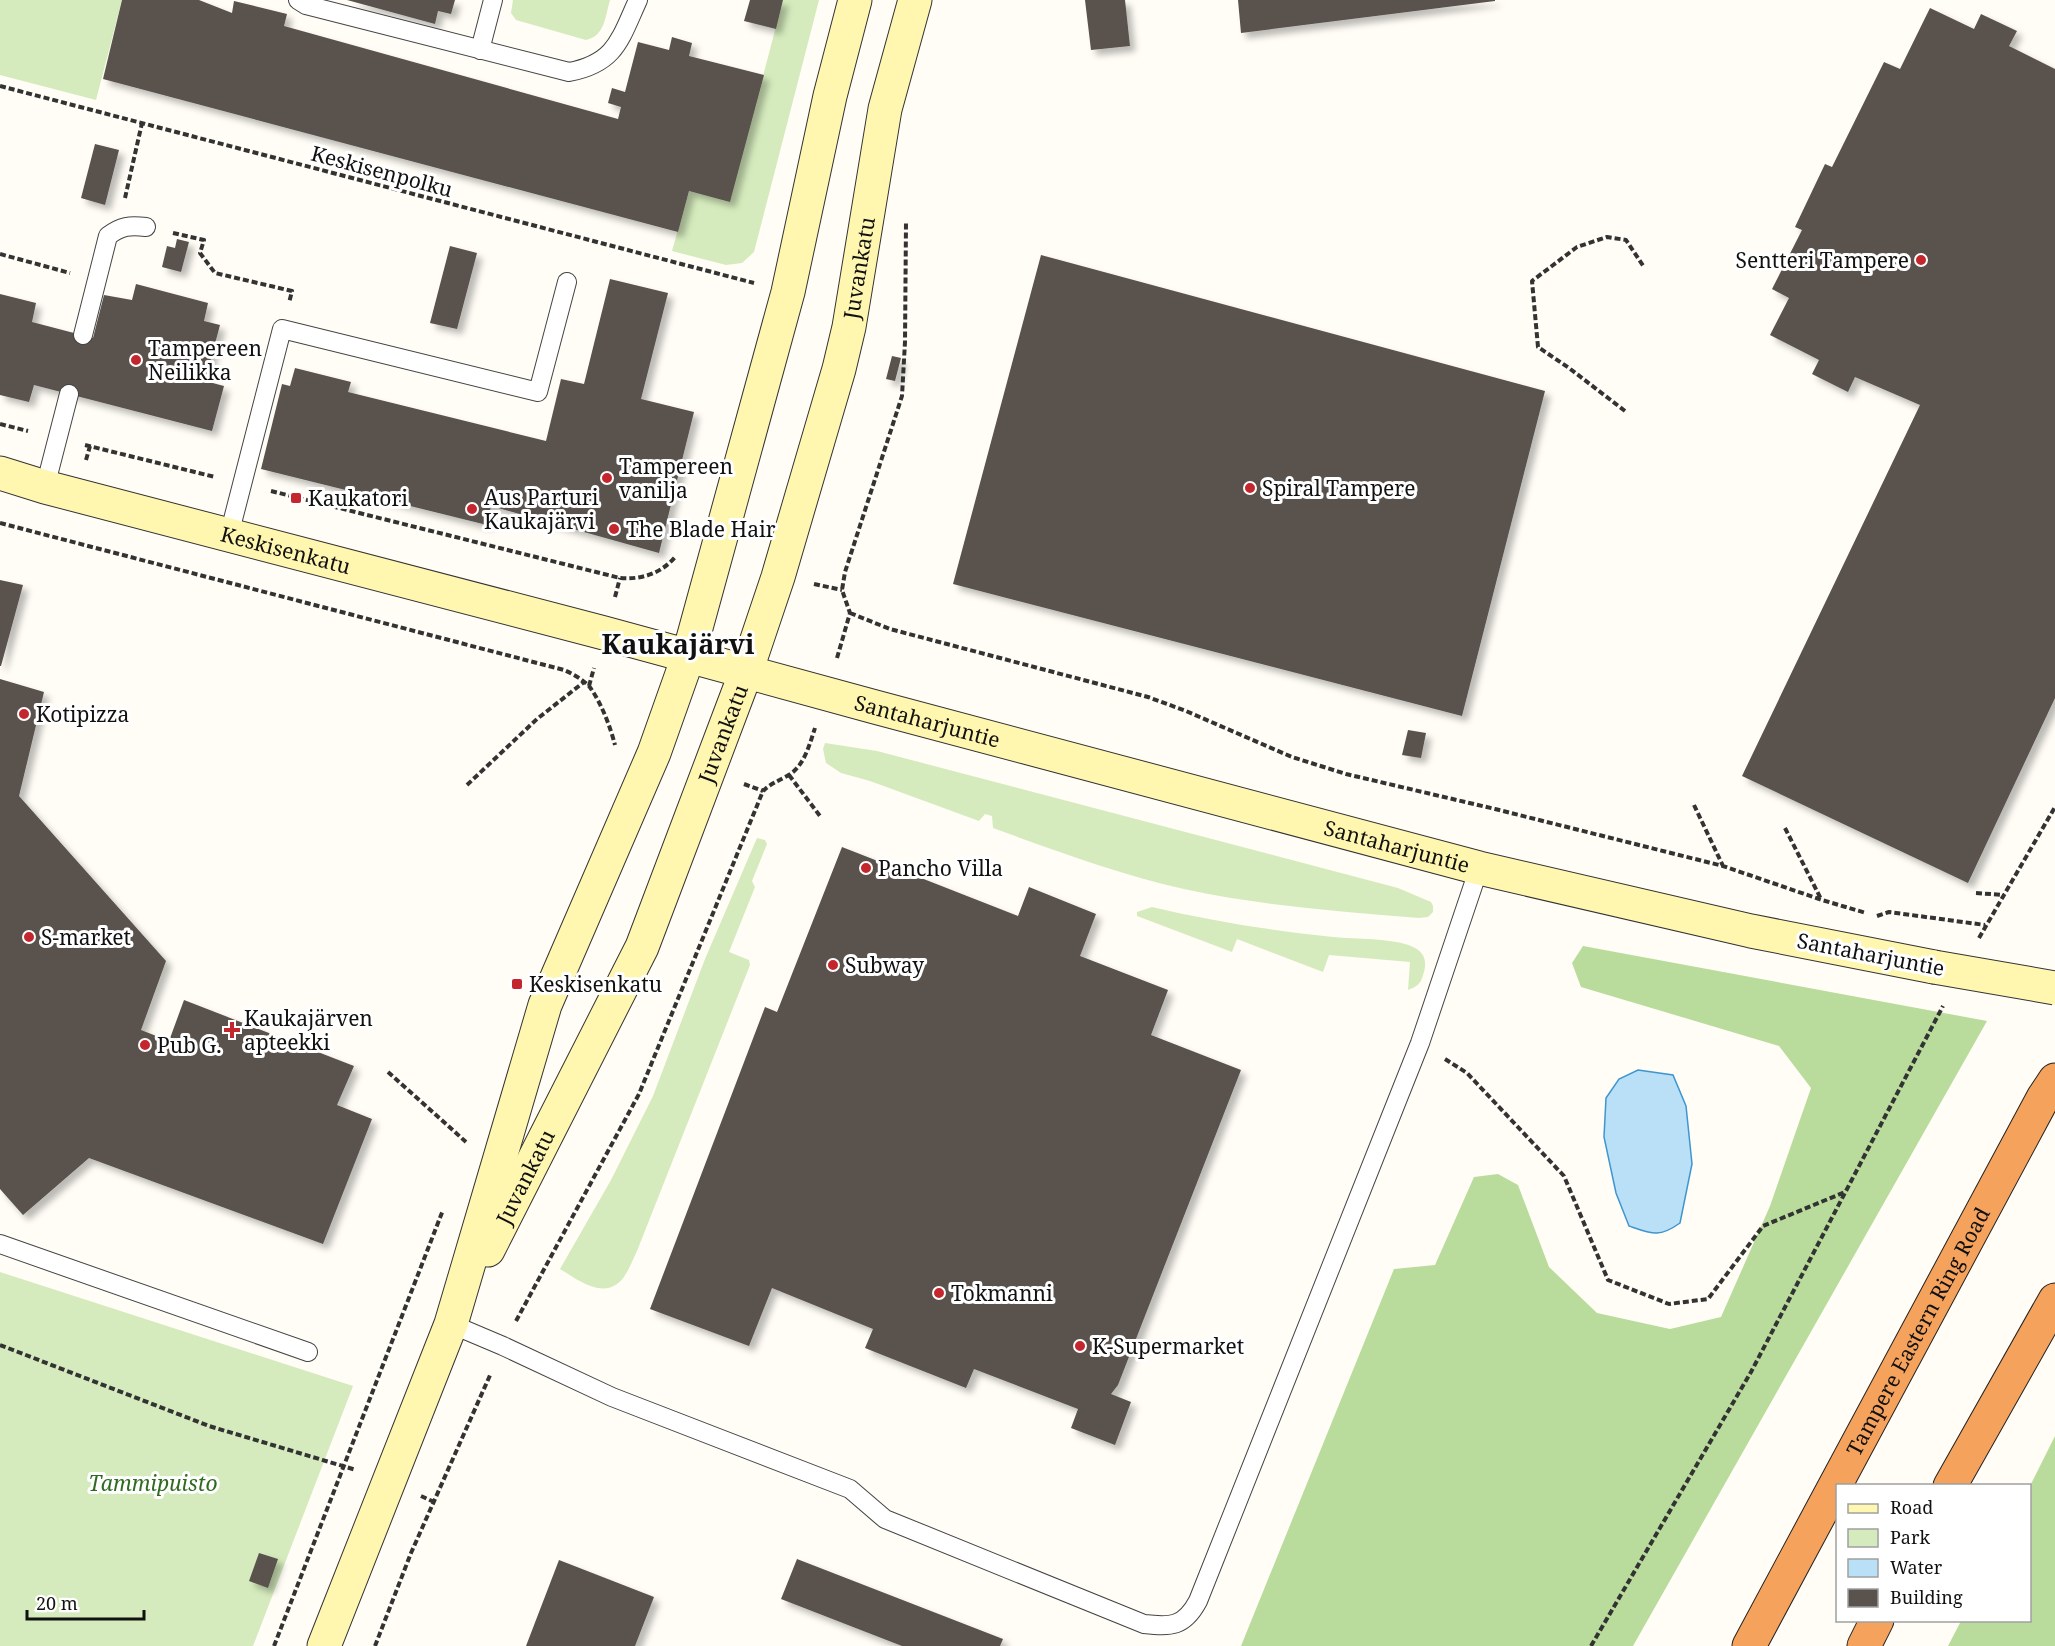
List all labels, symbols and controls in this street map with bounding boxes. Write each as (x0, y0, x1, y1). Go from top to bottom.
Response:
street label: Keskisenpolku (308, 139, 456, 203)
street label: Juvankatu (836, 215, 881, 322)
place label: Sentteri Tampere (1736, 246, 1909, 274)
marker: Sentteri Tampere (1914, 253, 1928, 267)
place label: Tampereen Neilikka (148, 334, 262, 386)
marker: Tampereen Neilikka (129, 353, 143, 367)
place label: Tampereen vanilja (619, 452, 733, 504)
marker: Tampereen vanilja (600, 471, 614, 485)
place label: Spiral Tampere (1262, 474, 1415, 502)
marker: Spiral Tampere (1243, 481, 1257, 495)
place label: Aus Parturi Kaukajärvi (484, 483, 599, 535)
place label: Kaukatori (308, 484, 408, 512)
marker: Kaukatori (289, 491, 303, 505)
marker: Aus Parturi Kaukajärvi (465, 502, 479, 516)
place label: The Blade Hair (626, 515, 776, 543)
street label: Keskisenkatu (218, 520, 354, 580)
marker: The Blade Hair (607, 522, 621, 536)
district label: Kaukajärvi (602, 625, 755, 662)
street label: Juvankatu (691, 680, 754, 788)
street label: Santaharjuntie (851, 688, 1003, 754)
place label: Kotipizza (36, 700, 129, 728)
marker: Kotipizza (17, 707, 31, 721)
street label: Santaharjuntie (1321, 813, 1473, 879)
place label: Pancho Villa (878, 854, 1003, 882)
marker: Pancho Villa (859, 861, 873, 875)
place label: S-market (41, 923, 131, 951)
street label: Santaharjuntie (1795, 926, 1947, 982)
marker: S-market (22, 930, 36, 944)
place label: Subway (845, 951, 924, 979)
marker: Subway (826, 958, 840, 972)
place label: Keskisenkatu (529, 970, 662, 998)
marker: Keskisenkatu (510, 977, 524, 991)
place label: Kaukajärven apteekki (244, 1004, 373, 1056)
marker: Kaukajärven apteekki (225, 1023, 239, 1037)
place label: Pub G. (157, 1031, 222, 1059)
marker: Pub G. (138, 1038, 152, 1052)
street label: Juvankatu (489, 1125, 561, 1230)
street label: Tampere Eastern Ring Road (1840, 1202, 1996, 1461)
place label: Tokmanni (951, 1279, 1053, 1307)
marker: Tokmanni (932, 1286, 946, 1300)
place label: K-Supermarket (1092, 1332, 1244, 1360)
marker: K-Supermarket (1073, 1339, 1087, 1353)
park label: Tammipuisto (88, 1469, 218, 1497)
legend (1836, 1484, 2031, 1622)
text: Road (1890, 1495, 1933, 1519)
text: Park (1890, 1525, 1930, 1549)
text: Water (1890, 1555, 1943, 1579)
scale bar (27, 1583, 144, 1621)
text: Building (1890, 1585, 1963, 1609)
text: 20 m (36, 1591, 78, 1615)

